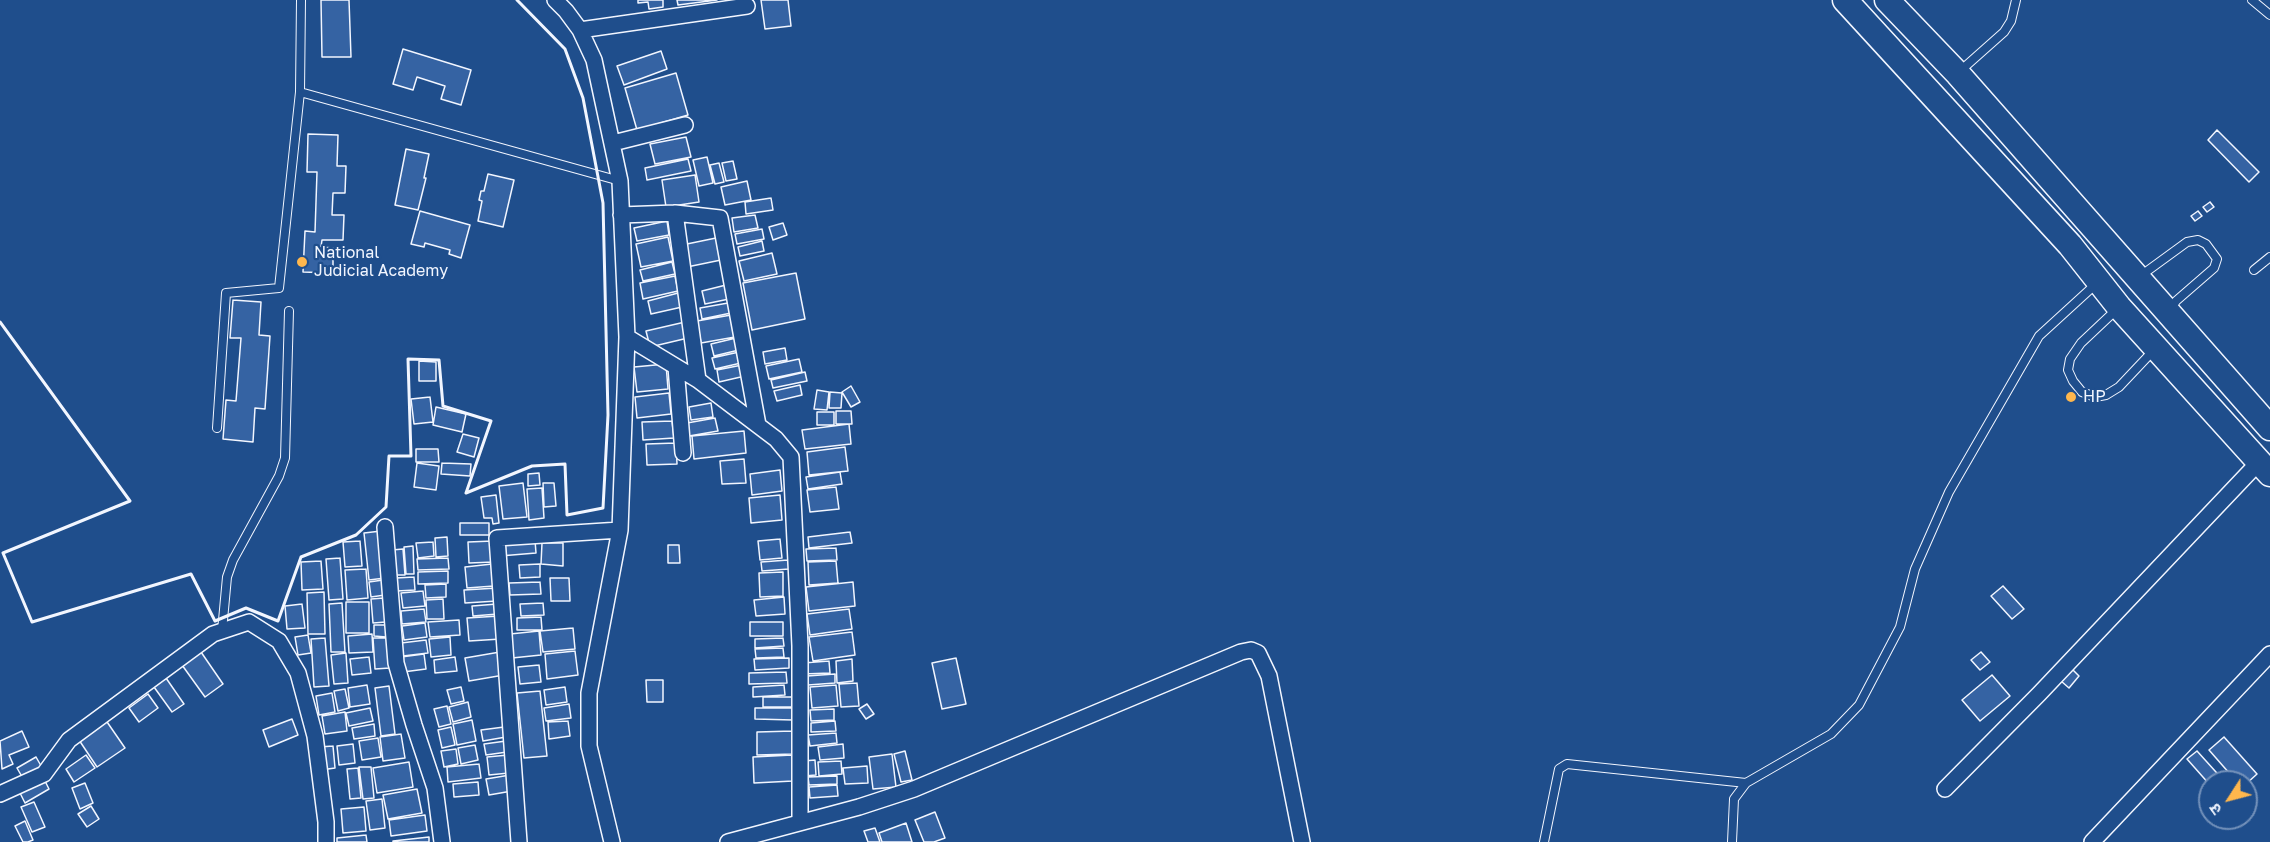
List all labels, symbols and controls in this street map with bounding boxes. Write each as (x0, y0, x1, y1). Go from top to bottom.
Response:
place label: National Judicial Academy (314, 243, 448, 281)
marker: National Judicial Academy (295, 255, 309, 269)
place label: HP (2083, 387, 2106, 407)
marker: HP (2064, 390, 2078, 404)
north arrow (2198, 770, 2258, 830)
text: उ (2204, 800, 2226, 819)

